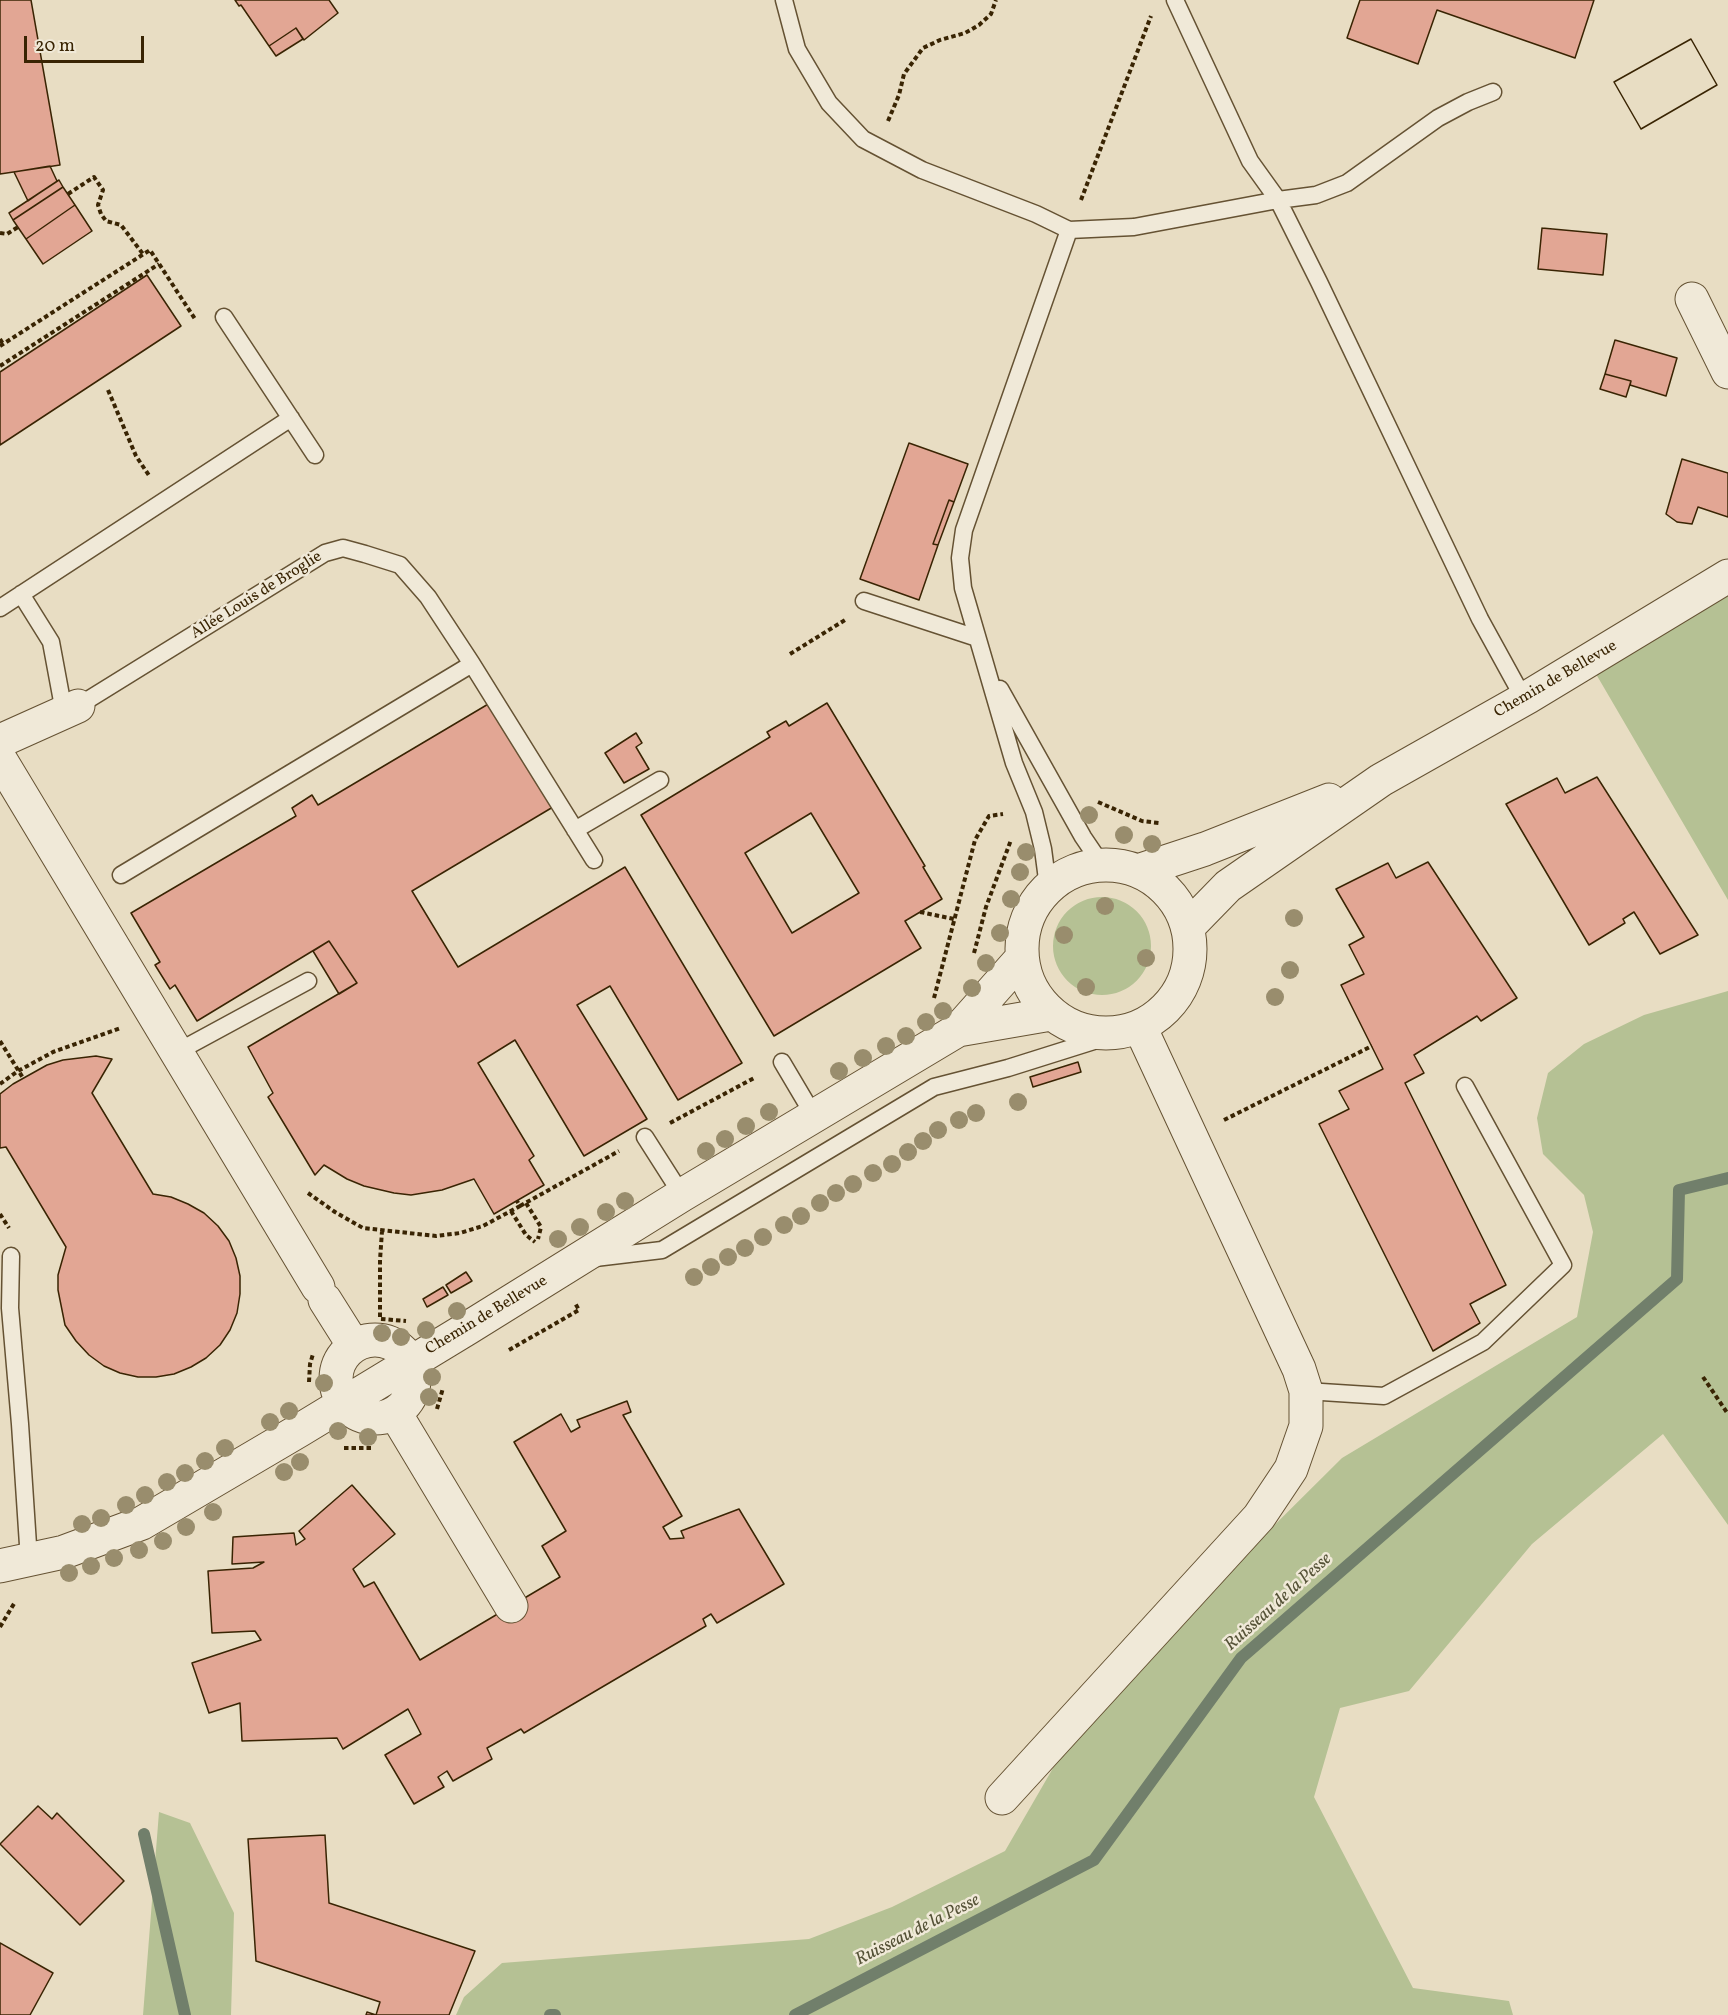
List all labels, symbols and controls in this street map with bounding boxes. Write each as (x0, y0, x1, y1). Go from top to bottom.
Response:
scale bar (27, 24, 147, 62)
text: 20 m (35, 34, 75, 59)
street label: Allée Louis de Broglie (188, 548, 326, 644)
street label: Chemin de Bellevue (1491, 637, 1621, 723)
street label: Chemin de Bellevue (423, 1272, 551, 1360)
water label: Ruisseau de la Pesse (1221, 1549, 1337, 1657)
water label: Ruisseau de la Pesse (852, 1890, 984, 1972)

